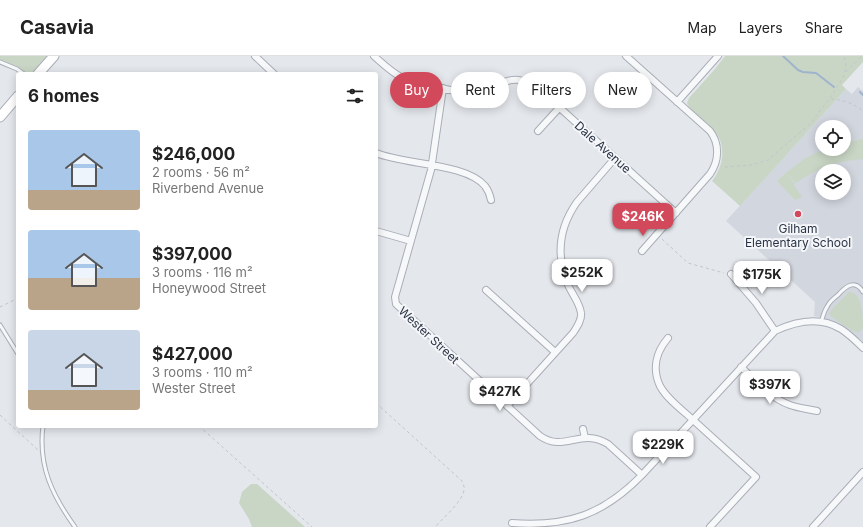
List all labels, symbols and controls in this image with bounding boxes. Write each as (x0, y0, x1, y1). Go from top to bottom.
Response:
text: Casavia (20, 16, 94, 39)
text: Map (688, 19, 717, 36)
text: Layers (739, 19, 783, 36)
text: Share (805, 19, 843, 36)
chip: Buy (390, 72, 443, 108)
chip: Rent (451, 72, 509, 108)
chip: Filters (517, 72, 586, 108)
chip: New (594, 72, 652, 108)
icon: filters (344, 85, 366, 107)
text: 6 homes (28, 86, 99, 106)
street label: Dale Avenue (572, 118, 634, 176)
map controls (815, 120, 851, 200)
button: locate (815, 120, 851, 156)
text: $246,000 (152, 144, 235, 164)
icon: home (60, 146, 108, 194)
text: 2 rooms · 56 m² (152, 164, 250, 180)
button: layers (815, 164, 851, 200)
text: Riverbend Avenue (152, 180, 264, 196)
pin: $246K (615, 203, 671, 237)
text: $246K (621, 208, 665, 224)
marker: Gilham Elementary School (793, 209, 803, 219)
place label: Gilham Elementary School (745, 221, 851, 250)
text: $397,000 (152, 244, 232, 264)
icon: home (60, 246, 108, 294)
pin: $252K (554, 259, 610, 293)
pin: $175K (734, 261, 790, 295)
text: 3 rooms · 116 m² (152, 264, 253, 280)
text: $252K (561, 264, 603, 280)
text: $175K (742, 266, 782, 282)
text: Honeywood Street (152, 280, 266, 296)
street label: Wester Street (396, 303, 462, 367)
text: $427,000 (152, 344, 233, 364)
icon: home (60, 346, 108, 394)
text: 3 rooms · 110 m² (152, 364, 253, 380)
pin: $397K (742, 371, 798, 405)
text: $397K (749, 376, 791, 392)
pin: $427K (472, 378, 528, 412)
text: Wester Street (152, 380, 236, 396)
text: $427K (479, 383, 521, 399)
pin: $229K (635, 431, 691, 465)
text: $229K (642, 436, 684, 452)

